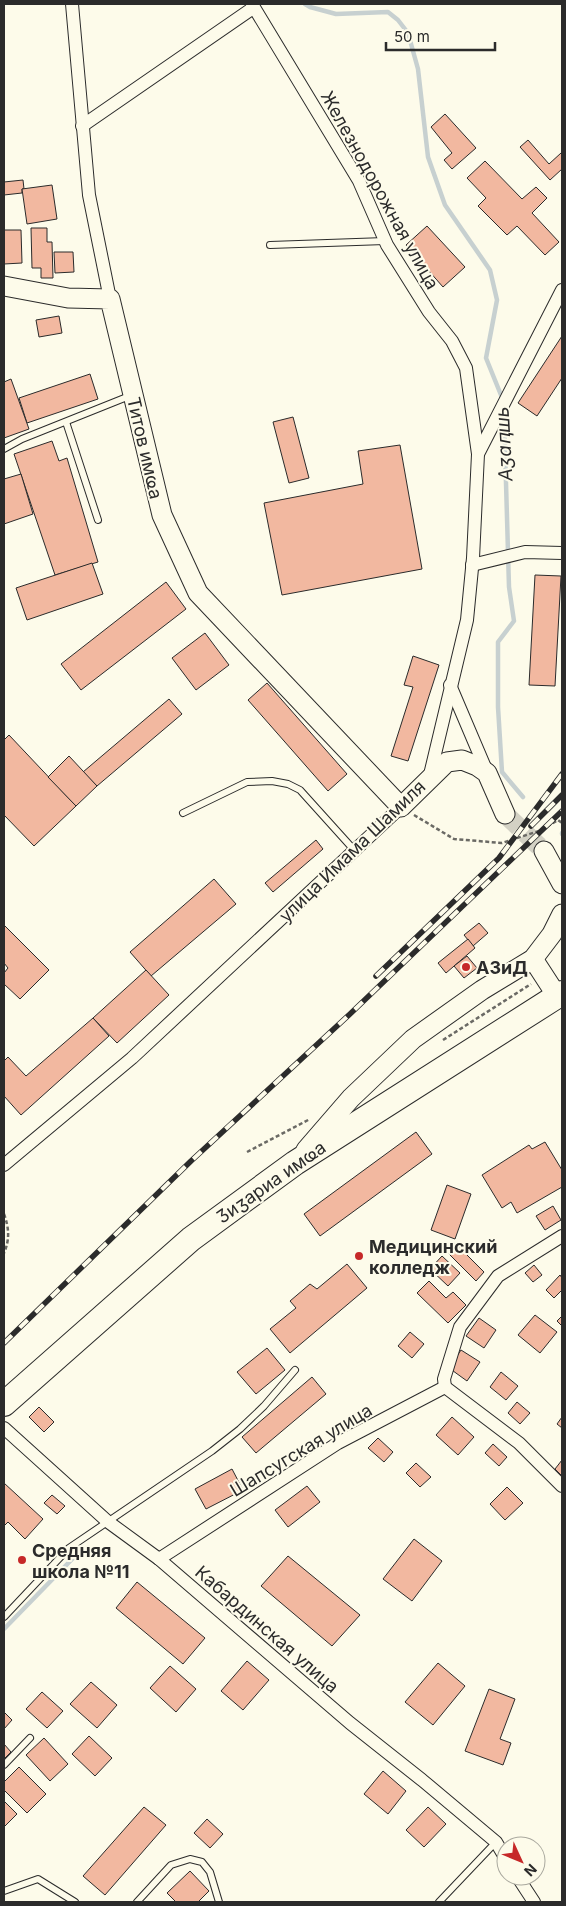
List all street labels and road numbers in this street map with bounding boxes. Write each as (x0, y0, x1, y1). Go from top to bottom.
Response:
street label: Железнодорожная улица (317, 87, 443, 293)
street label: Титов имҩа (123, 395, 167, 501)
street label: улица Имама Шамиля (275, 776, 429, 926)
street label: Ӡиӡариа имҩа (212, 1137, 330, 1227)
street label: Шапсугская улица (226, 1399, 376, 1501)
street label: Кабардинская улица (191, 1561, 343, 1697)

